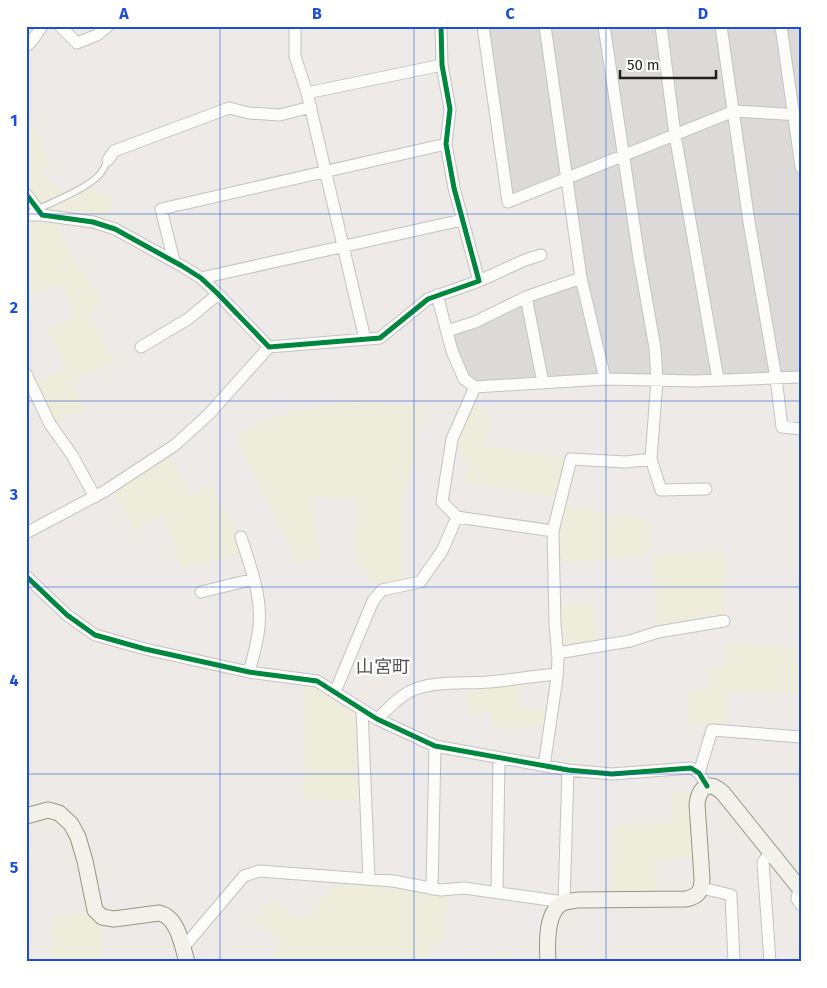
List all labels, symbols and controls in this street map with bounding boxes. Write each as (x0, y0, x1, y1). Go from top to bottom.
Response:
text: A (118, 4, 129, 23)
text: B (312, 4, 322, 23)
text: C (505, 4, 515, 23)
text: D (698, 4, 708, 23)
scale bar (620, 48, 716, 80)
text: 50 m (627, 56, 660, 74)
text: 1 (10, 111, 18, 130)
text: 2 (10, 298, 18, 317)
text: 3 (9, 485, 18, 504)
district label: 山宮町 (356, 656, 410, 678)
text: 4 (9, 671, 19, 690)
text: 5 (10, 858, 19, 877)

